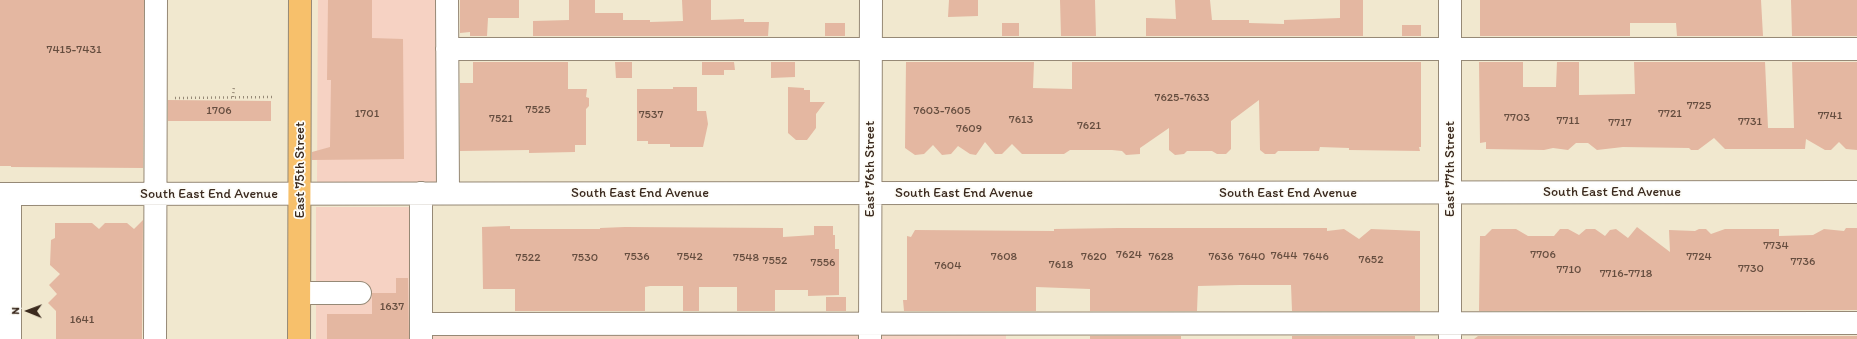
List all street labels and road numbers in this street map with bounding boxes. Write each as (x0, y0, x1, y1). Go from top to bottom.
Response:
street label: East 76th Street (862, 121, 878, 217)
street label: East 77th Street (1442, 121, 1458, 217)
street label: East 75th Street (292, 122, 308, 218)
street label: South East End Avenue (1543, 184, 1681, 200)
street label: South East End Avenue (571, 185, 709, 201)
street label: South East End Avenue (895, 185, 1033, 201)
street label: South East End Avenue (1219, 185, 1357, 201)
street label: South East End Avenue (140, 186, 278, 202)

